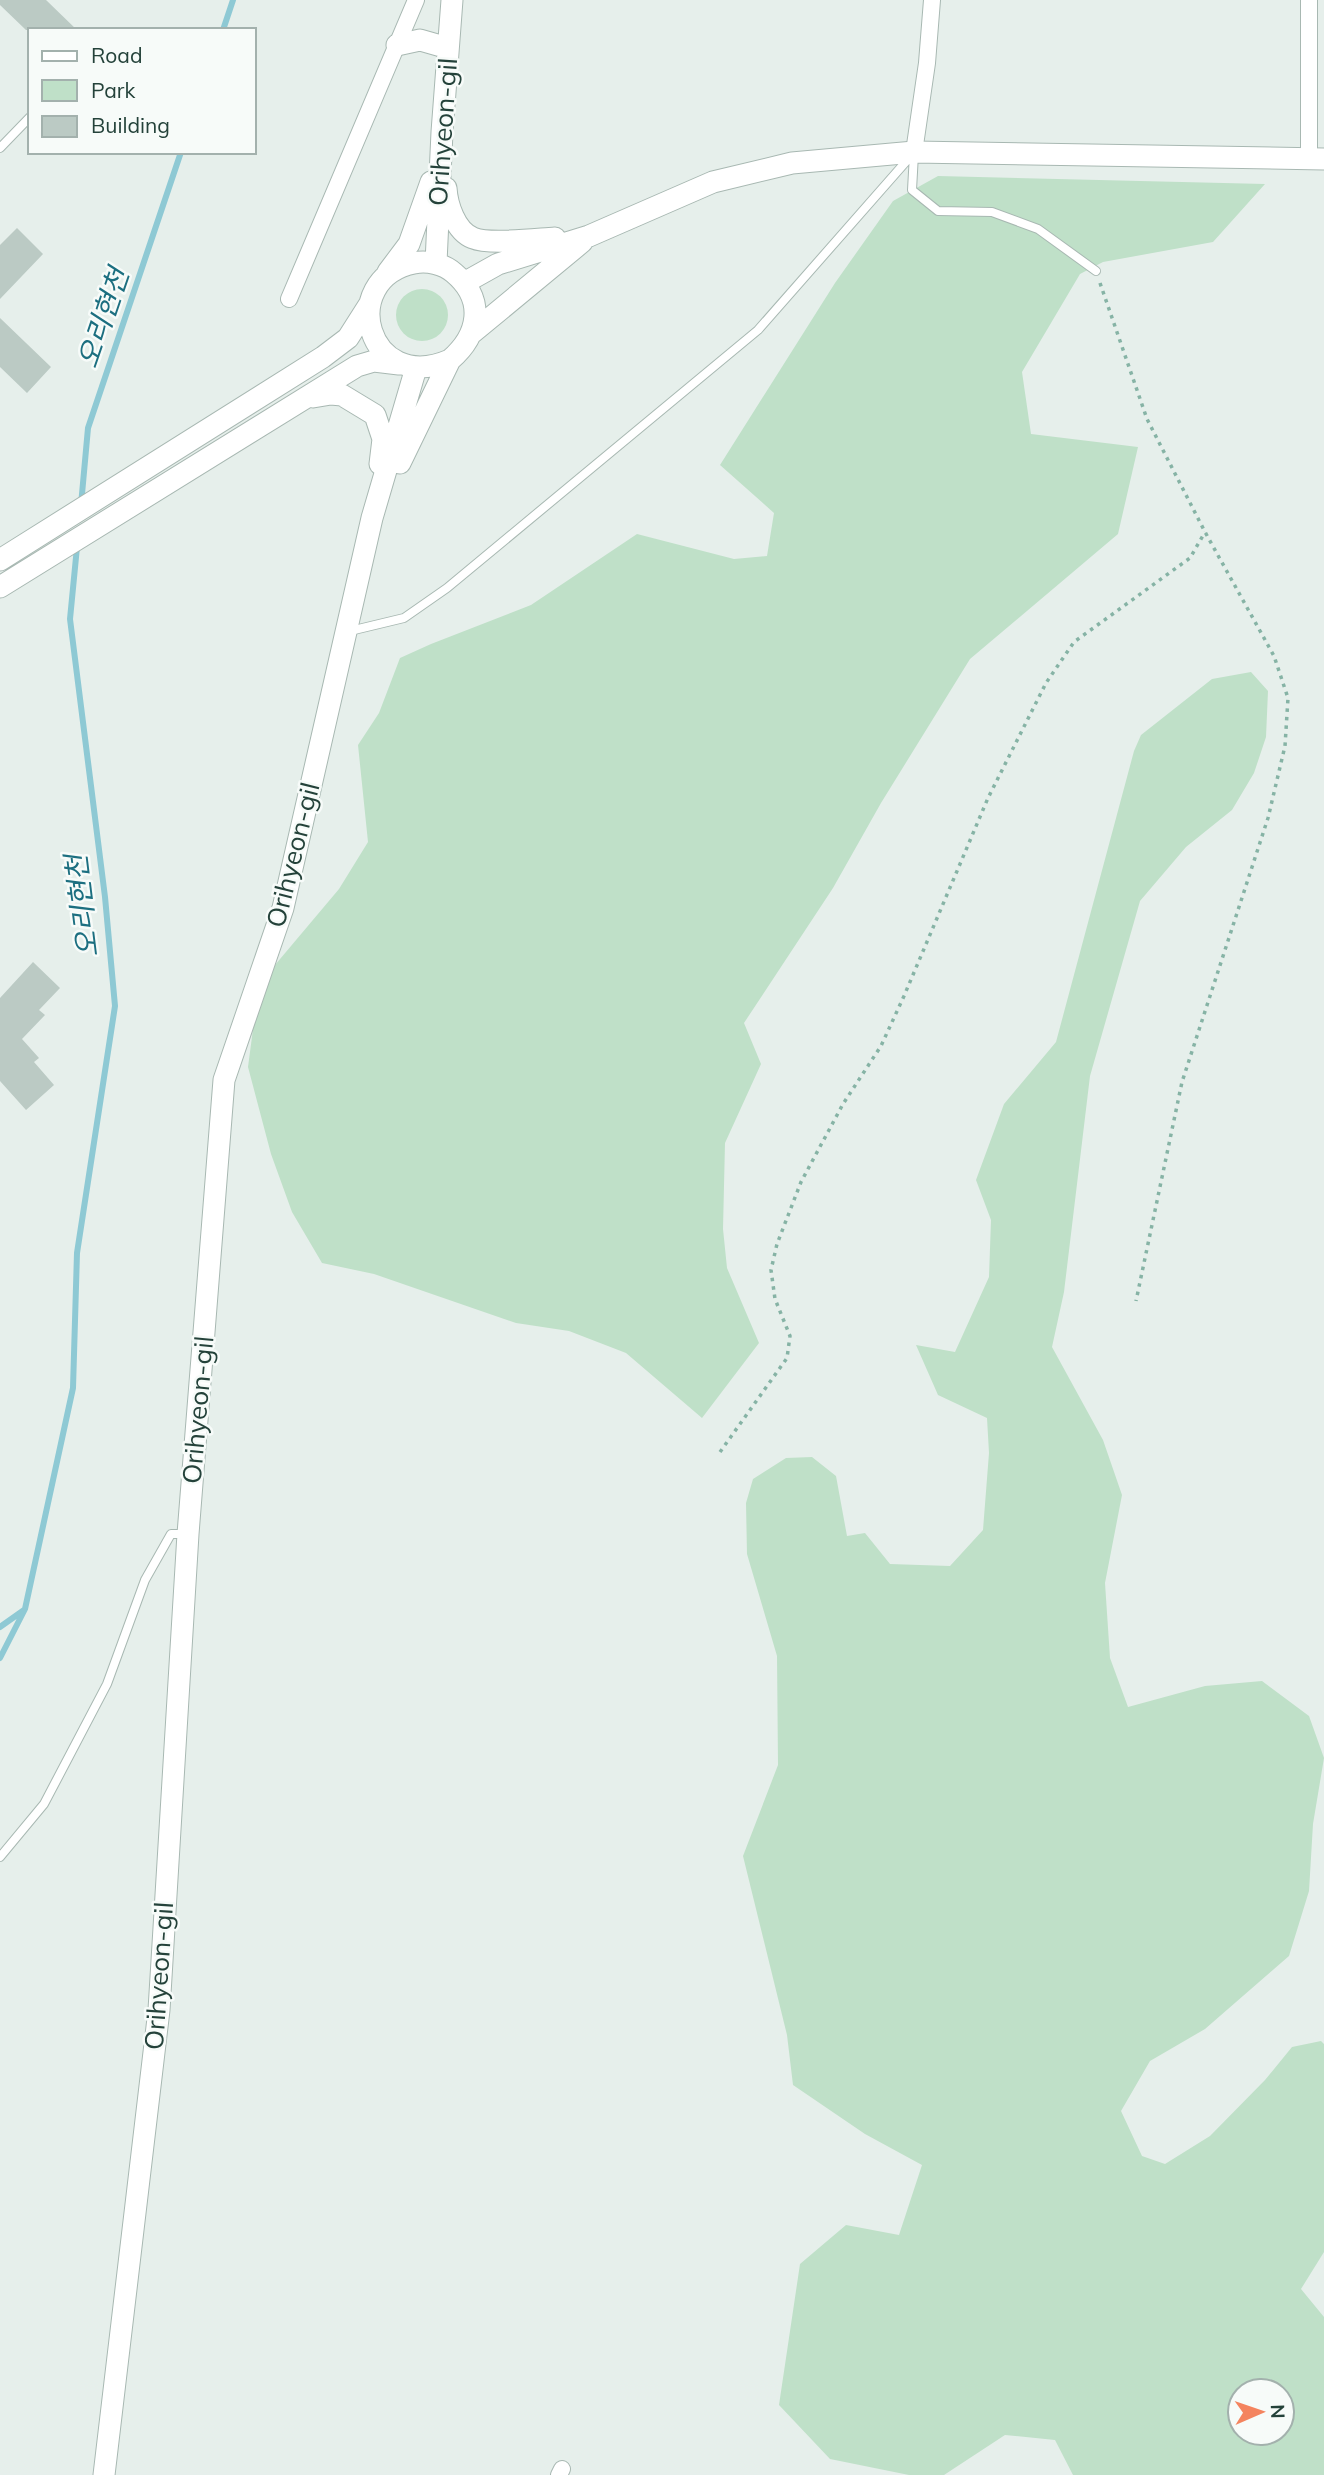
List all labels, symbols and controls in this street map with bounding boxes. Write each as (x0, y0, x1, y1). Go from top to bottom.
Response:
legend (28, 28, 256, 154)
text: Road (91, 42, 142, 68)
street label: Orihyeon-gil (421, 57, 464, 207)
text: Park (91, 77, 135, 103)
text: Building (91, 112, 170, 138)
water label: 오리현천 (69, 260, 137, 372)
street label: Orihyeon-gil (259, 779, 326, 931)
water label: 오리현천 (57, 850, 105, 959)
street label: Orihyeon-gil (175, 1335, 220, 1485)
street label: Orihyeon-gil (137, 1901, 180, 2051)
north arrow (1226, 2377, 1296, 2447)
text: N (1266, 2404, 1290, 2419)

